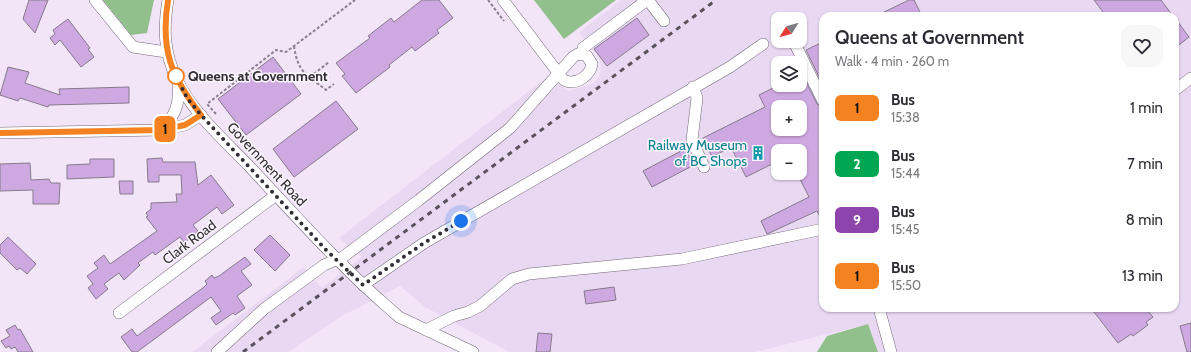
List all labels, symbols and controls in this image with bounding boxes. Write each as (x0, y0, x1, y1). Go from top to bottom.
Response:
north arrow (771, 12, 807, 48)
map controls (771, 12, 807, 180)
button: heart (1121, 25, 1163, 67)
text: Queens at Government (835, 26, 1024, 49)
text: Walk · 4 min · 260 m (835, 53, 949, 69)
button: layers (771, 56, 807, 92)
marker: Queens at Government (167, 67, 185, 85)
place label: Queens at Government (188, 67, 328, 85)
text: Bus (891, 91, 915, 109)
text: 1 (854, 99, 860, 117)
text: 1 min (1130, 99, 1163, 117)
button: + (771, 100, 807, 136)
text: 15:38 (891, 109, 920, 125)
line badge: 1 (152, 116, 178, 142)
street label: Government Road (223, 118, 311, 210)
text: 1 (162, 120, 168, 138)
place label: Railway Museum of BC Shops (648, 136, 747, 170)
button: − (771, 144, 807, 180)
building icon: Railway Museum of BC Shops (750, 145, 766, 161)
text: Bus (891, 147, 915, 165)
text: 2 (853, 155, 861, 173)
text: 7 min (1127, 155, 1163, 173)
text: 15:44 (891, 165, 920, 181)
text: Bus (891, 203, 915, 221)
your location (451, 211, 471, 231)
text: 9 (853, 211, 861, 229)
text: 8 min (1126, 211, 1163, 229)
street label: Clark Road (158, 216, 220, 268)
text: 15:45 (891, 221, 920, 237)
text: Bus (891, 259, 915, 277)
text: 1 (854, 267, 860, 285)
text: 13 min (1122, 267, 1163, 285)
text: 15:50 (891, 277, 921, 293)

